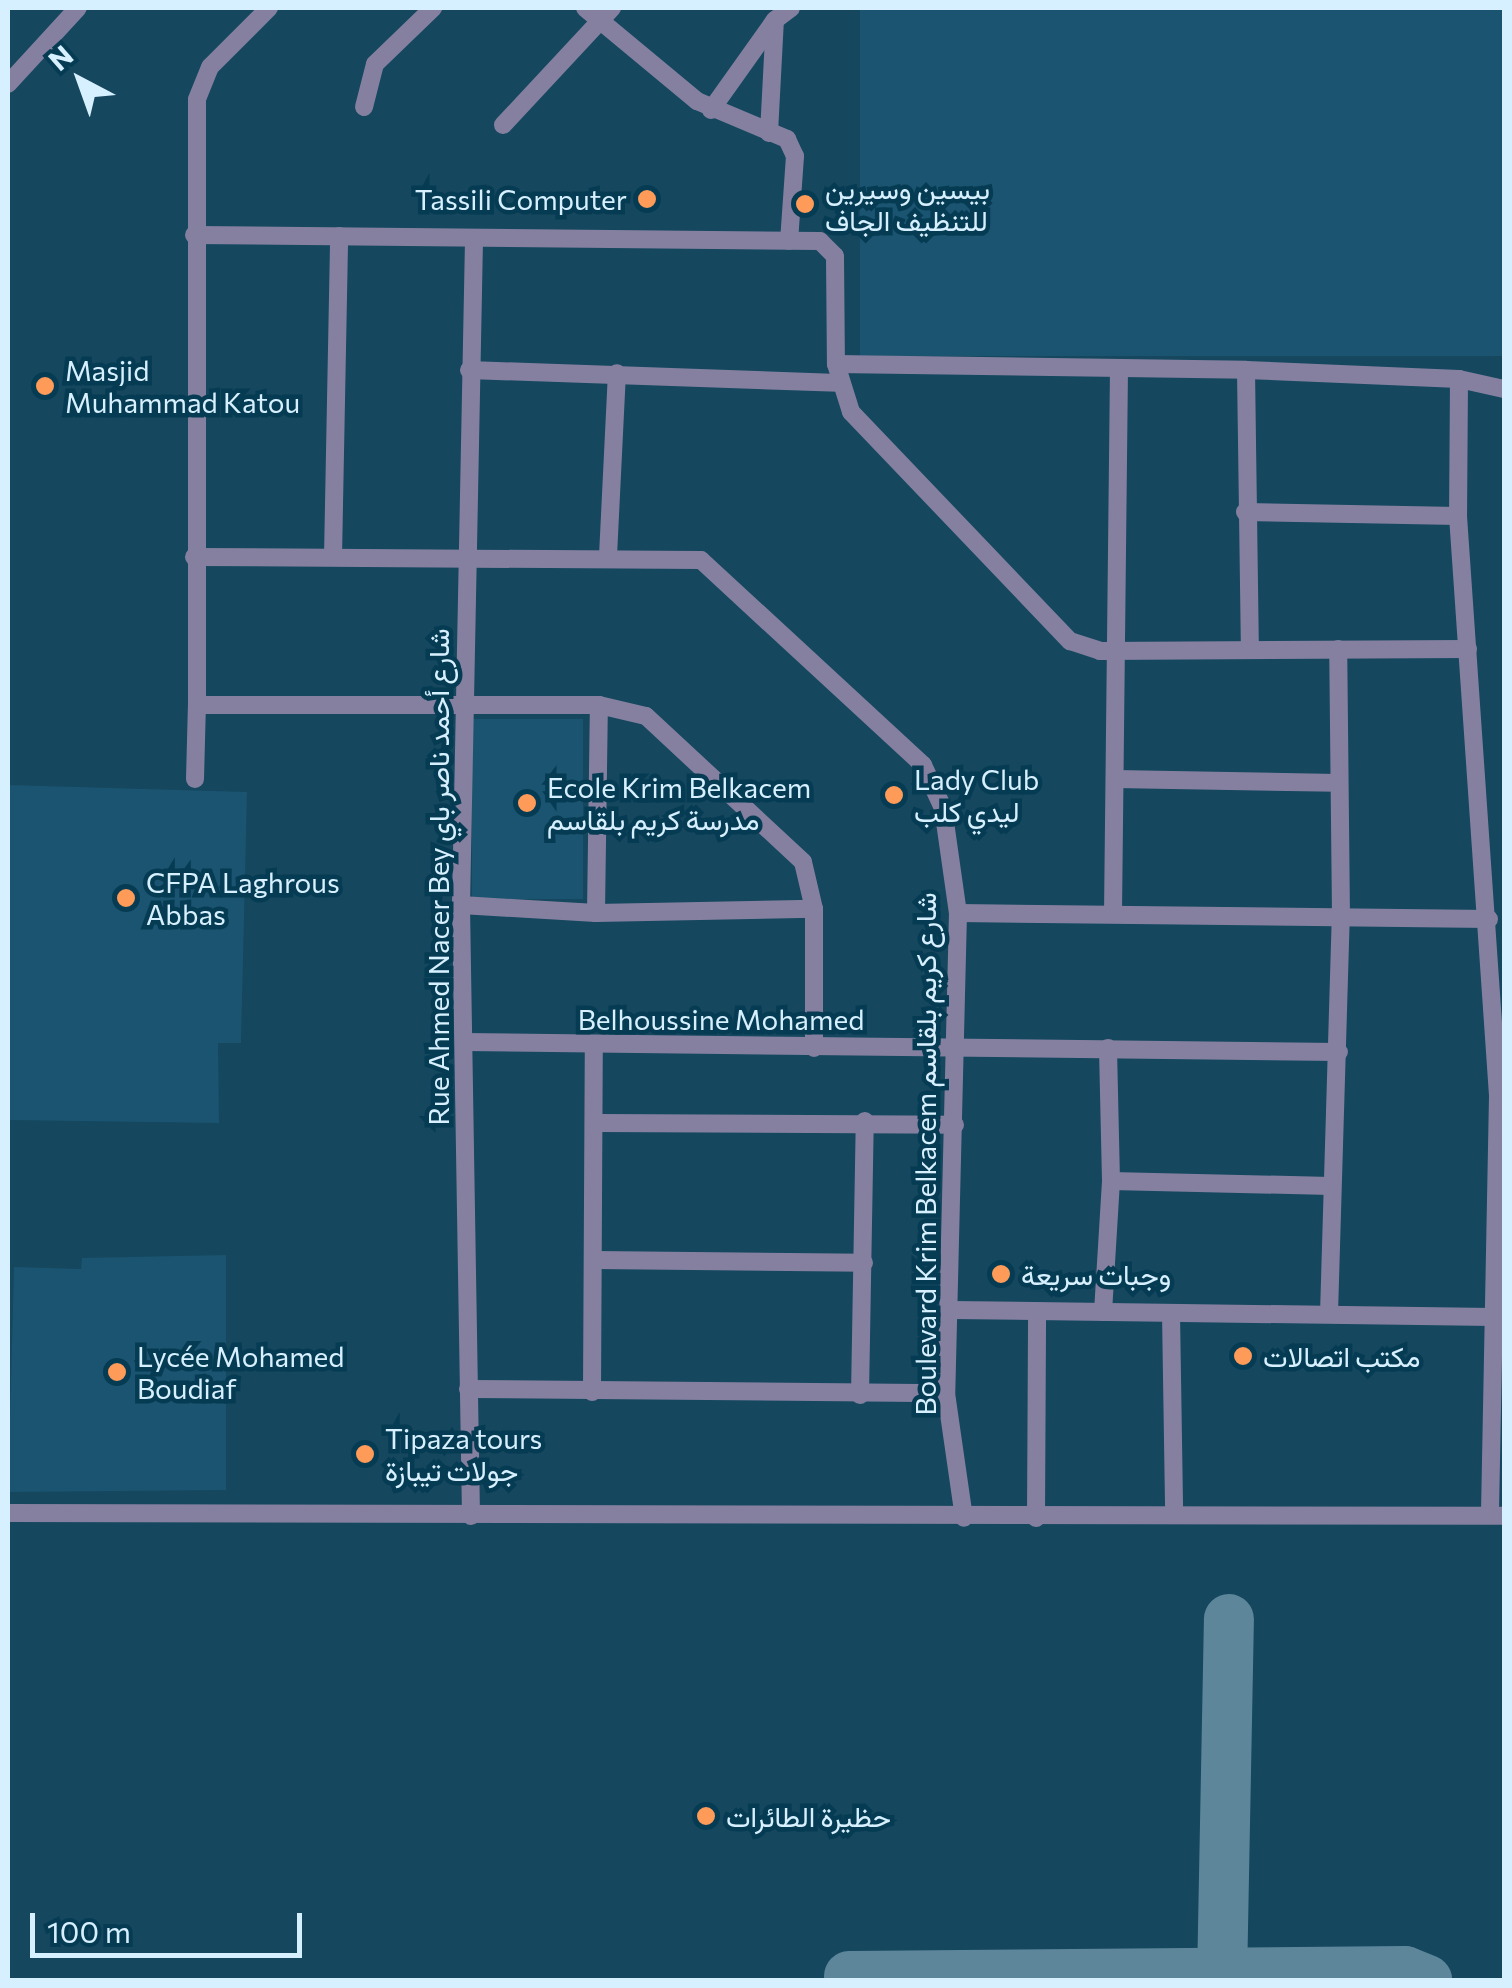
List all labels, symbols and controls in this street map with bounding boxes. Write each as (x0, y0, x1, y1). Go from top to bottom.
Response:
north arrow (30, 30, 130, 130)
text: N (41, 38, 79, 77)
place label: بيسين وسيرين للتنظيف الجاف (825, 171, 990, 237)
place label: Tassili Computer (415, 182, 627, 216)
marker: Tassili Computer (636, 188, 658, 210)
marker: بيسين وسيرين للتنظيف الجاف (794, 193, 816, 215)
place label: Masjid Muhammad Katou (65, 353, 300, 419)
marker: Masjid Muhammad Katou (34, 375, 56, 397)
street label: Rue Ahmed Nacer Bey شارع أحمد ناصر باي (421, 628, 455, 1126)
place label: Lady Club ليدي كلب (914, 762, 1039, 828)
place label: Ecole Krim Belkacem مدرسة كريم بلقاسم (547, 770, 811, 836)
marker: Lady Club ليدي كلب (883, 784, 905, 806)
marker: Ecole Krim Belkacem مدرسة كريم بلقاسم (516, 792, 538, 814)
place label: CFPA Laghrous Abbas (146, 865, 340, 931)
marker: CFPA Laghrous Abbas (115, 887, 137, 909)
street label: Boulevard Krim Belkacem شارع كريم بلقاسم (908, 892, 942, 1416)
street label: Belhoussine Mohamed (578, 1002, 864, 1036)
place label: وجبات سريعة (1021, 1257, 1171, 1291)
marker: وجبات سريعة (990, 1263, 1012, 1285)
place label: Lycée Mohamed Boudiaf (137, 1339, 345, 1405)
place label: مكتب اتصالات (1263, 1339, 1421, 1373)
marker: مكتب اتصالات (1232, 1345, 1254, 1367)
marker: Lycée Mohamed Boudiaf (106, 1361, 128, 1383)
place label: Tipaza tours جولات تيبازة (385, 1421, 542, 1487)
marker: Tipaza tours جولات تيبازة (354, 1443, 376, 1465)
place label: حظيرة الطائرات (726, 1799, 891, 1833)
marker: حظيرة الطائرات (695, 1805, 717, 1827)
scale bar (35, 1893, 308, 1955)
text: 100 m (47, 1912, 131, 1949)

